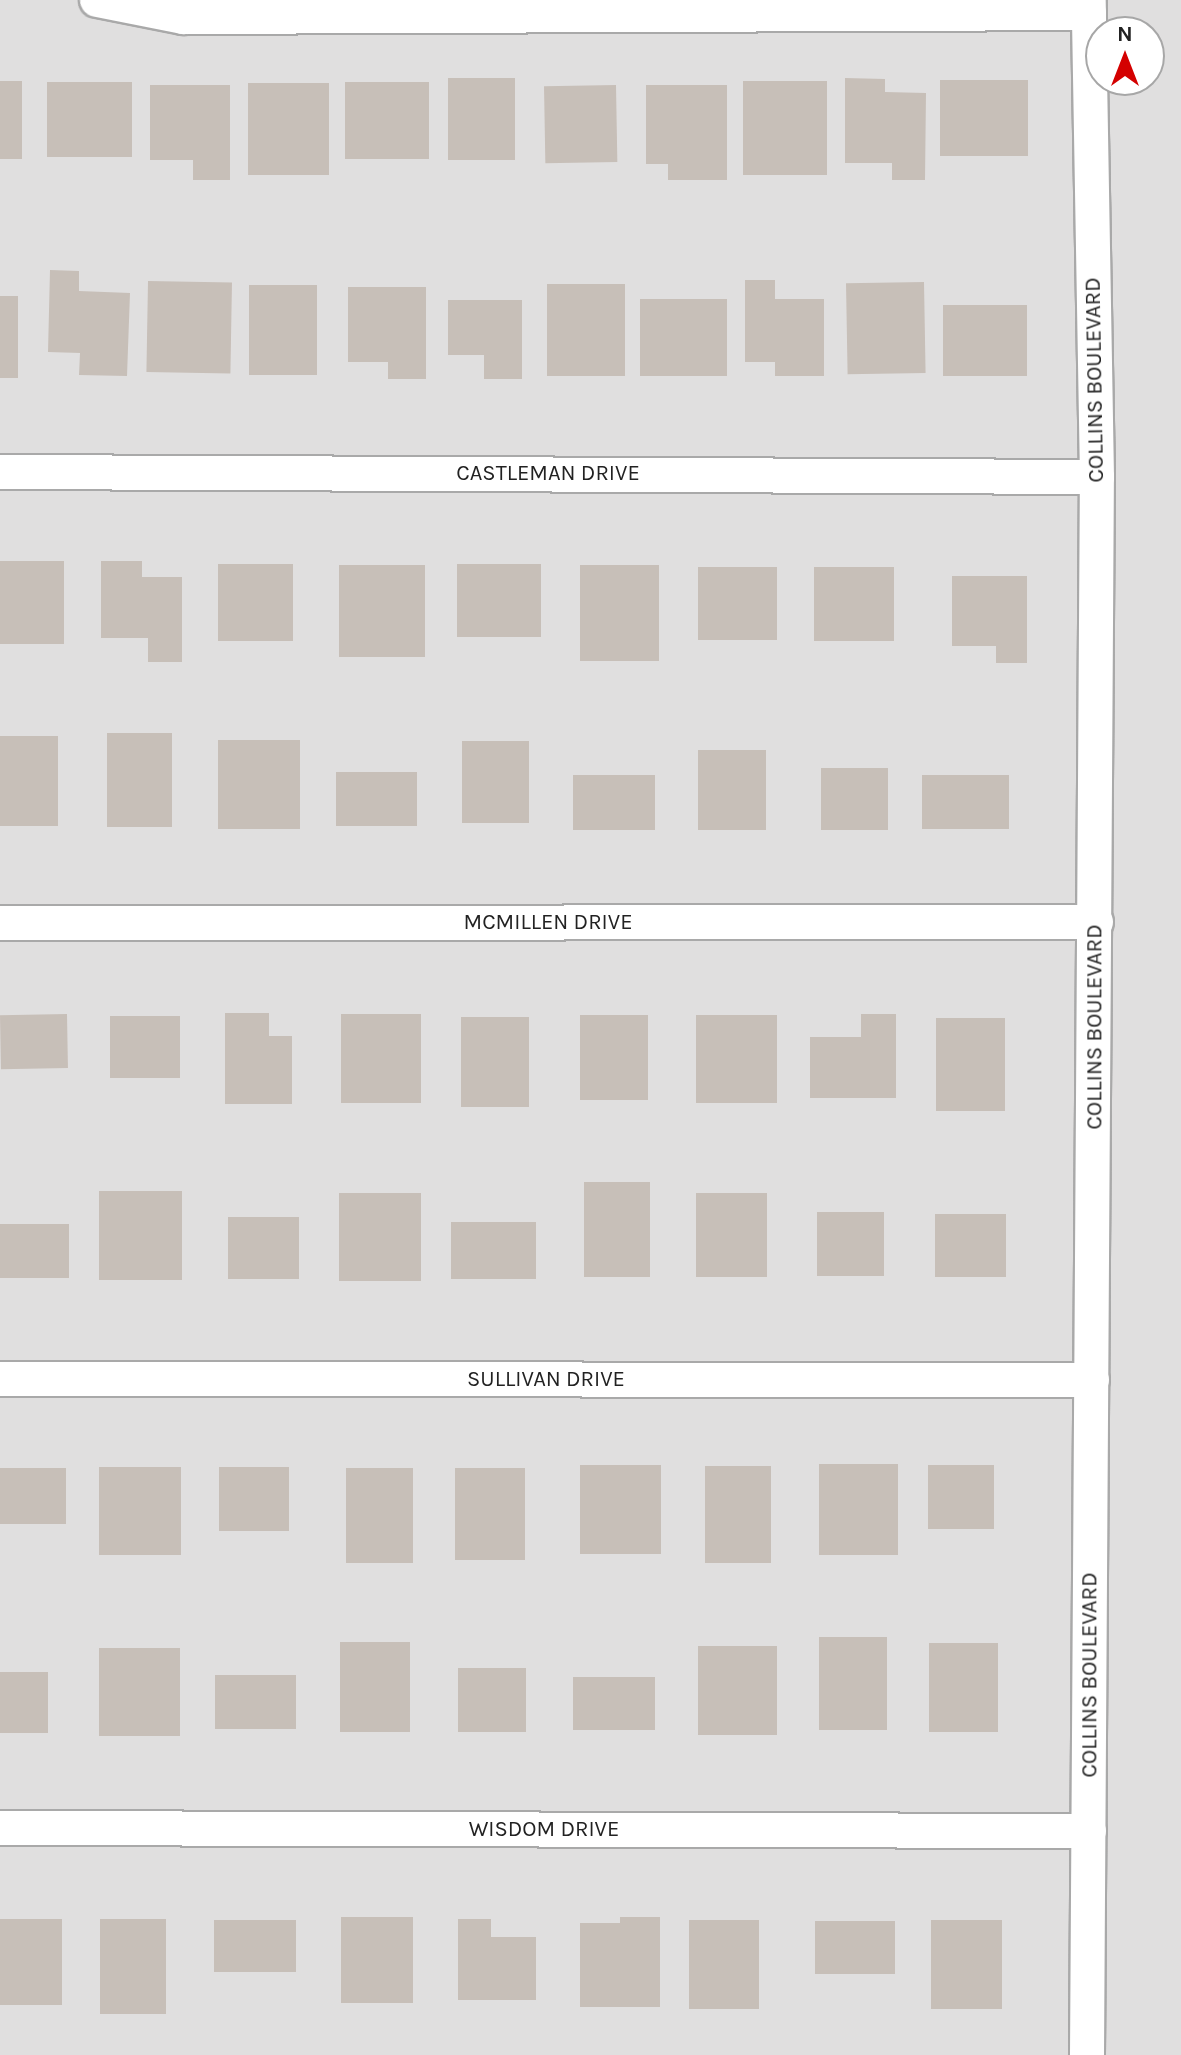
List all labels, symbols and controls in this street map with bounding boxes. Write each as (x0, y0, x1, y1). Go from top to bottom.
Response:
north arrow (1085, 16, 1165, 96)
text: N (1117, 21, 1133, 47)
street label: COLLINS BOULEVARD (1080, 277, 1110, 483)
street label: CASTLEMAN DRIVE (456, 461, 640, 487)
street label: MCMILLEN DRIVE (463, 910, 633, 936)
street label: COLLINS BOULEVARD (1082, 924, 1108, 1130)
street label: SULLIVAN DRIVE (467, 1367, 625, 1393)
street label: COLLINS BOULEVARD (1077, 1572, 1103, 1778)
street label: WISDOM DRIVE (469, 1817, 619, 1843)

